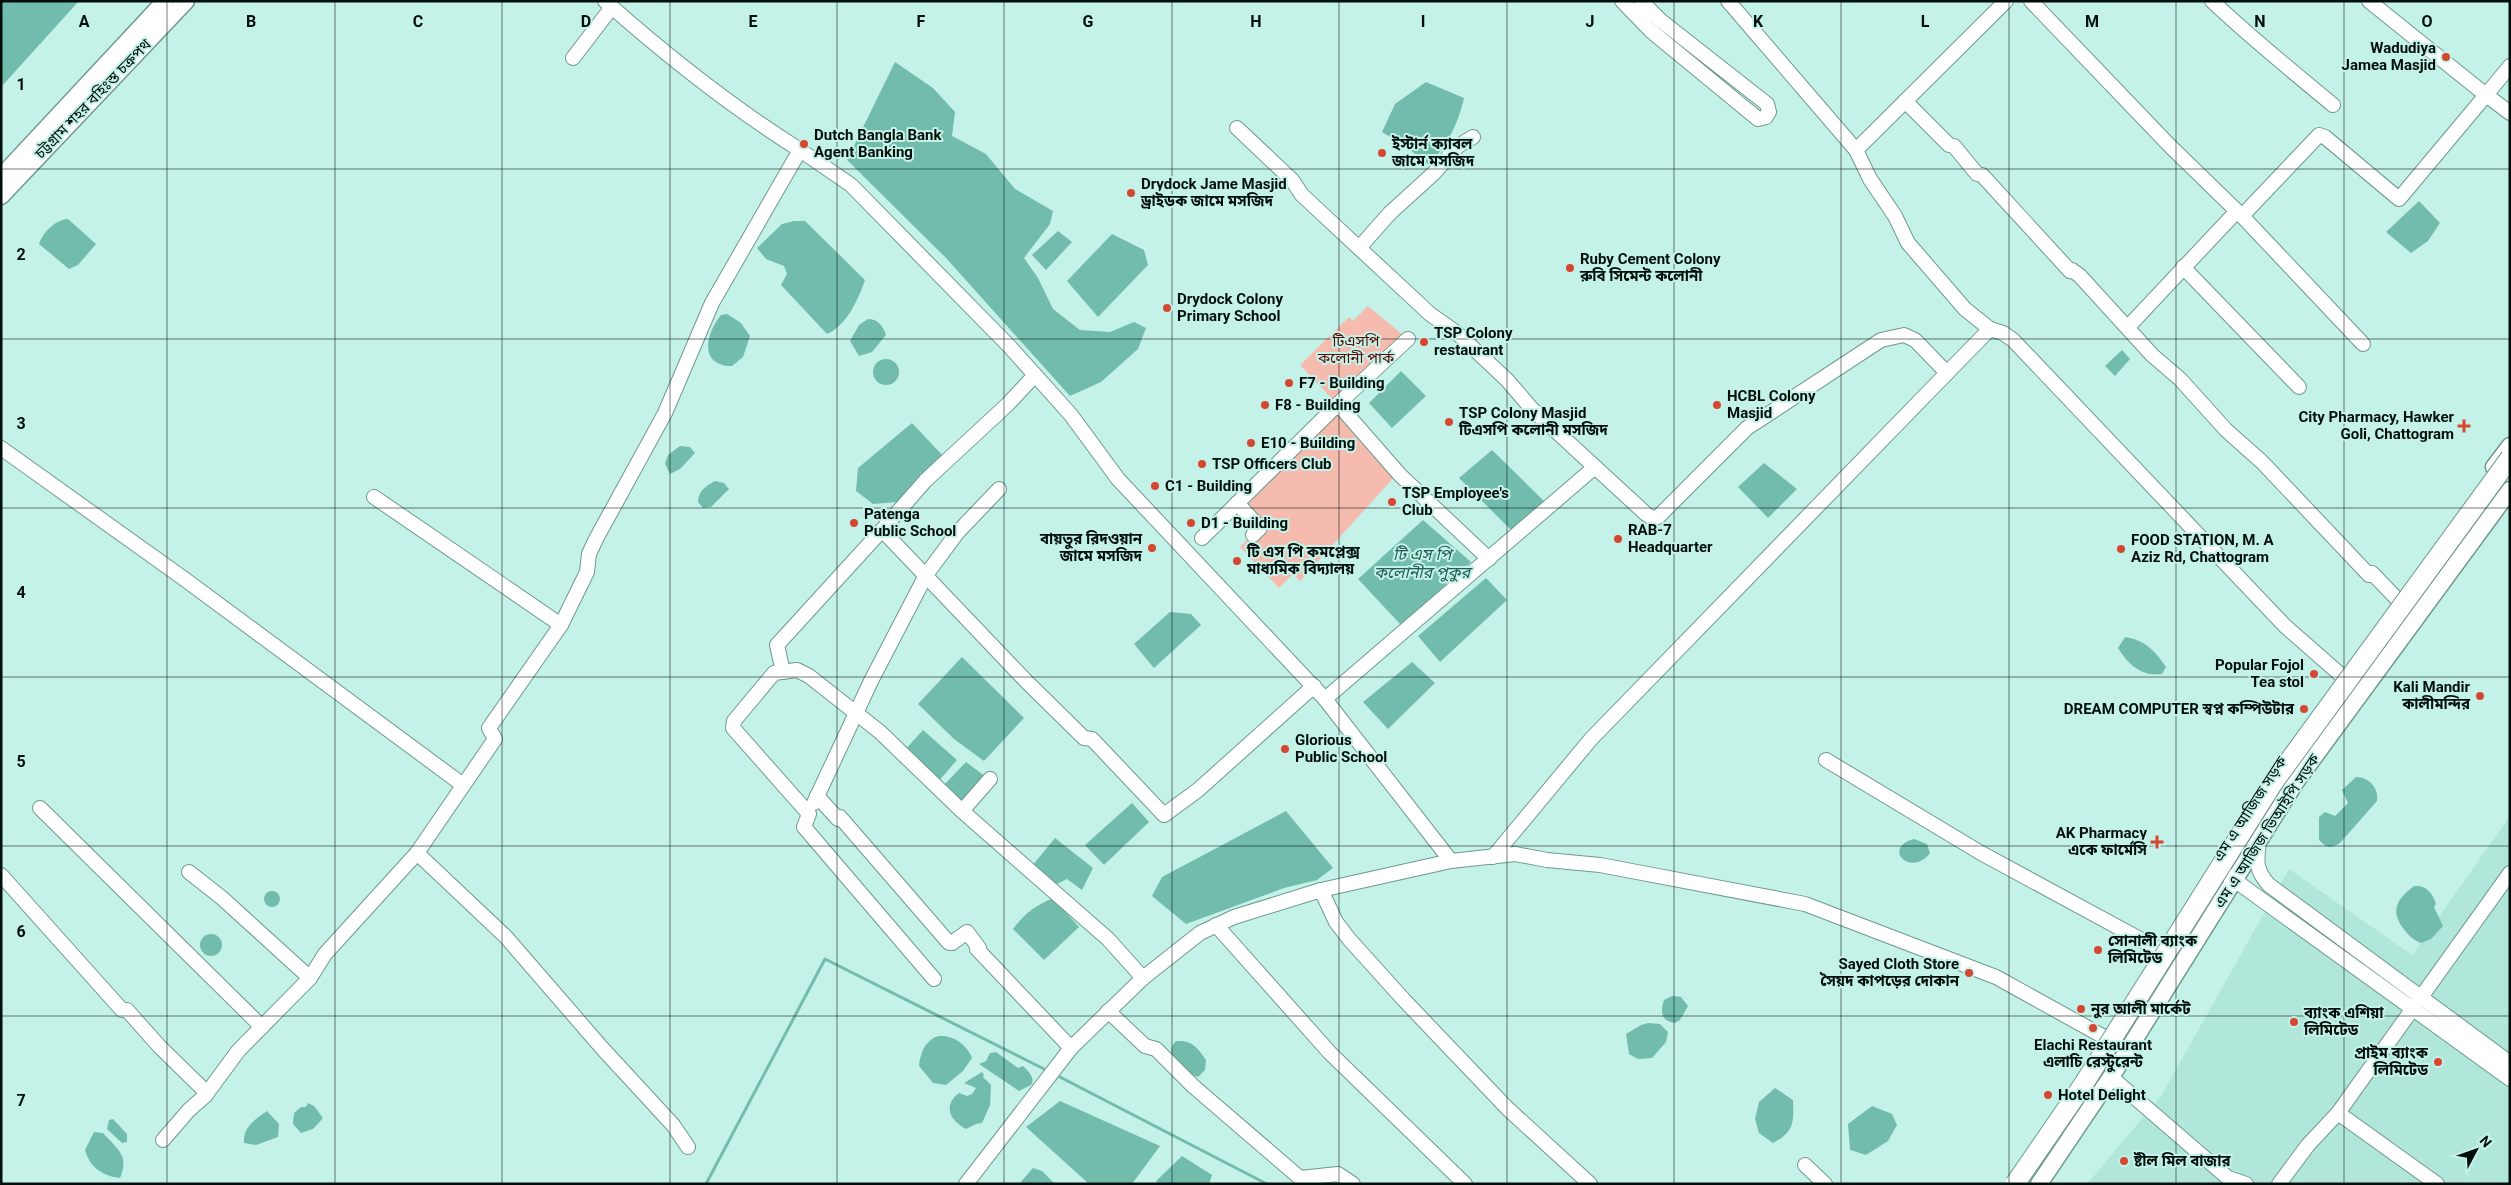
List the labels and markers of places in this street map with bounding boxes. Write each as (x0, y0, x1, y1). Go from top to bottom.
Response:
place label: Wadudiya Jamea Masjid (2342, 39, 2436, 74)
marker: Wadudiya Jamea Masjid (2440, 51, 2452, 63)
place label: Dutch Bangla Bank Agent Banking (814, 126, 942, 161)
place label: ইস্টার্ন ক্যাবল জামে মসজিদ (1391, 134, 1475, 170)
marker: Dutch Bangla Bank Agent Banking (798, 138, 810, 150)
marker: ইস্টার্ন ক্যাবল জামে মসজিদ (1376, 147, 1388, 159)
place label: Drydock Jame Masjid ড্রাইডক জামে মসজিদ (1140, 175, 1287, 210)
marker: Drydock Jame Masjid ড্রাইডক জামে মসজিদ (1125, 187, 1137, 199)
place label: Ruby Cement Colony রুবি সিমেন্ট কলোনী (1579, 250, 1721, 285)
marker: Ruby Cement Colony রুবি সিমেন্ট কলোনী (1564, 262, 1576, 274)
place label: Drydock Colony Primary School (1177, 290, 1283, 325)
marker: Drydock Colony Primary School (1161, 302, 1173, 314)
place label: TSP Colony restaurant (1434, 324, 1513, 359)
marker: TSP Colony restaurant (1418, 336, 1430, 348)
place label: F7 - Building (1299, 374, 1385, 392)
marker: F7 - Building (1283, 377, 1295, 389)
place label: HCBL Colony Masjid (1727, 387, 1816, 422)
place label: F8 - Building (1275, 396, 1361, 414)
marker: F8 - Building (1259, 399, 1271, 411)
marker: HCBL Colony Masjid (1711, 399, 1723, 411)
place label: TSP Colony Masjid টিএসপি কলোনী মসজিদ (1458, 404, 1608, 439)
place label: City Pharmacy, Hawker Goli, Chattogram (2298, 408, 2454, 443)
marker: TSP Colony Masjid টিএসপি কলোনী মসজিদ (1443, 416, 1455, 428)
marker: City Pharmacy, Hawker Goli, Chattogram (2458, 420, 2470, 432)
place label: E10 - Building (1261, 434, 1355, 452)
marker: E10 - Building (1245, 437, 1257, 449)
place label: TSP Officers Club (1212, 455, 1332, 473)
marker: TSP Officers Club (1196, 458, 1208, 470)
place label: C1 - Building (1165, 477, 1252, 495)
marker: C1 - Building (1149, 480, 1161, 492)
place label: TSP Employee's Club (1402, 484, 1509, 519)
marker: TSP Employee's Club (1386, 496, 1398, 508)
place label: Patenga Public School (864, 505, 956, 540)
place label: D1 - Building (1201, 514, 1288, 532)
marker: Patenga Public School (848, 517, 860, 529)
marker: D1 - Building (1185, 517, 1197, 529)
place label: RAB-7 Headquarter (1628, 521, 1713, 556)
place label: বায়তুর রিদওয়ান জামে মসজিদ (1039, 530, 1143, 565)
place label: FOOD STATION, M. A Aziz Rd, Chattogram (2131, 531, 2275, 566)
marker: RAB-7 Headquarter (1612, 533, 1624, 545)
marker: বায়তুর রিদওয়ান জামে মসজিদ (1146, 542, 1158, 554)
place label: টি এস পি কমপ্লেক্স মাধ্যমিক বিদ্যালয় (1246, 542, 1360, 578)
marker: FOOD STATION, M. A Aziz Rd, Chattogram (2115, 543, 2127, 555)
marker: টি এস পি কমপ্লেক্স মাধ্যমিক বিদ্যালয় (1231, 555, 1243, 567)
place label: Popular Fojol Tea stol (2215, 656, 2304, 691)
marker: Popular Fojol Tea stol (2308, 668, 2320, 680)
place label: Kali Mandir কালীমন্দির (2393, 678, 2471, 713)
marker: Kali Mandir কালীমন্দির (2474, 690, 2486, 702)
place label: DREAM COMPUTER স্বপ্ন কম্পিউটার (2064, 700, 2295, 718)
marker: DREAM COMPUTER স্বপ্ন কম্পিউটার (2298, 703, 2310, 715)
place label: Glorious Public School (1295, 731, 1387, 766)
marker: Glorious Public School (1279, 743, 1291, 755)
place label: AK Pharmacy একে ফার্মেসি (2056, 824, 2147, 859)
marker: AK Pharmacy একে ফার্মেসি (2151, 836, 2163, 848)
place label: সোনালী ব্যাংক লিমিটেড (2107, 932, 2198, 967)
marker: সোনালী ব্যাংক লিমিটেড (2092, 944, 2104, 956)
place label: Sayed Cloth Store সৈয়দ কাপড়ের দোকান (1819, 955, 1960, 990)
marker: Sayed Cloth Store সৈয়দ কাপড়ের দোকান (1963, 967, 1975, 979)
place label: নুর আলী মার্কেট (2090, 999, 2191, 1019)
marker: নুর আলী মার্কেট (2075, 1003, 2087, 1015)
place label: ব্যাংক এশিয়া লিমিটেড (2303, 1004, 2384, 1039)
marker: ব্যাংক এশিয়া লিমিটেড (2288, 1016, 2300, 1028)
marker: Elachi Restaurant এলাচ‌ি র‌েস্টুর‌েন্ট (2087, 1022, 2099, 1034)
place label: Elachi Restaurant এলাচ‌ি র‌েস্টুর‌েন্ট (2034, 1036, 2152, 1073)
place label: প্রাইম ব্যাংক লিমিটেড (2354, 1044, 2429, 1079)
marker: প্রাইম ব্যাংক লিমিটেড (2432, 1056, 2444, 1068)
place label: Hotel Delight (2058, 1086, 2146, 1104)
marker: Hotel Delight (2042, 1089, 2054, 1101)
place label: ষ্টীল মিল বাজার (2133, 1152, 2231, 1170)
marker: ষ্টীল মিল বাজার (2118, 1155, 2130, 1167)

